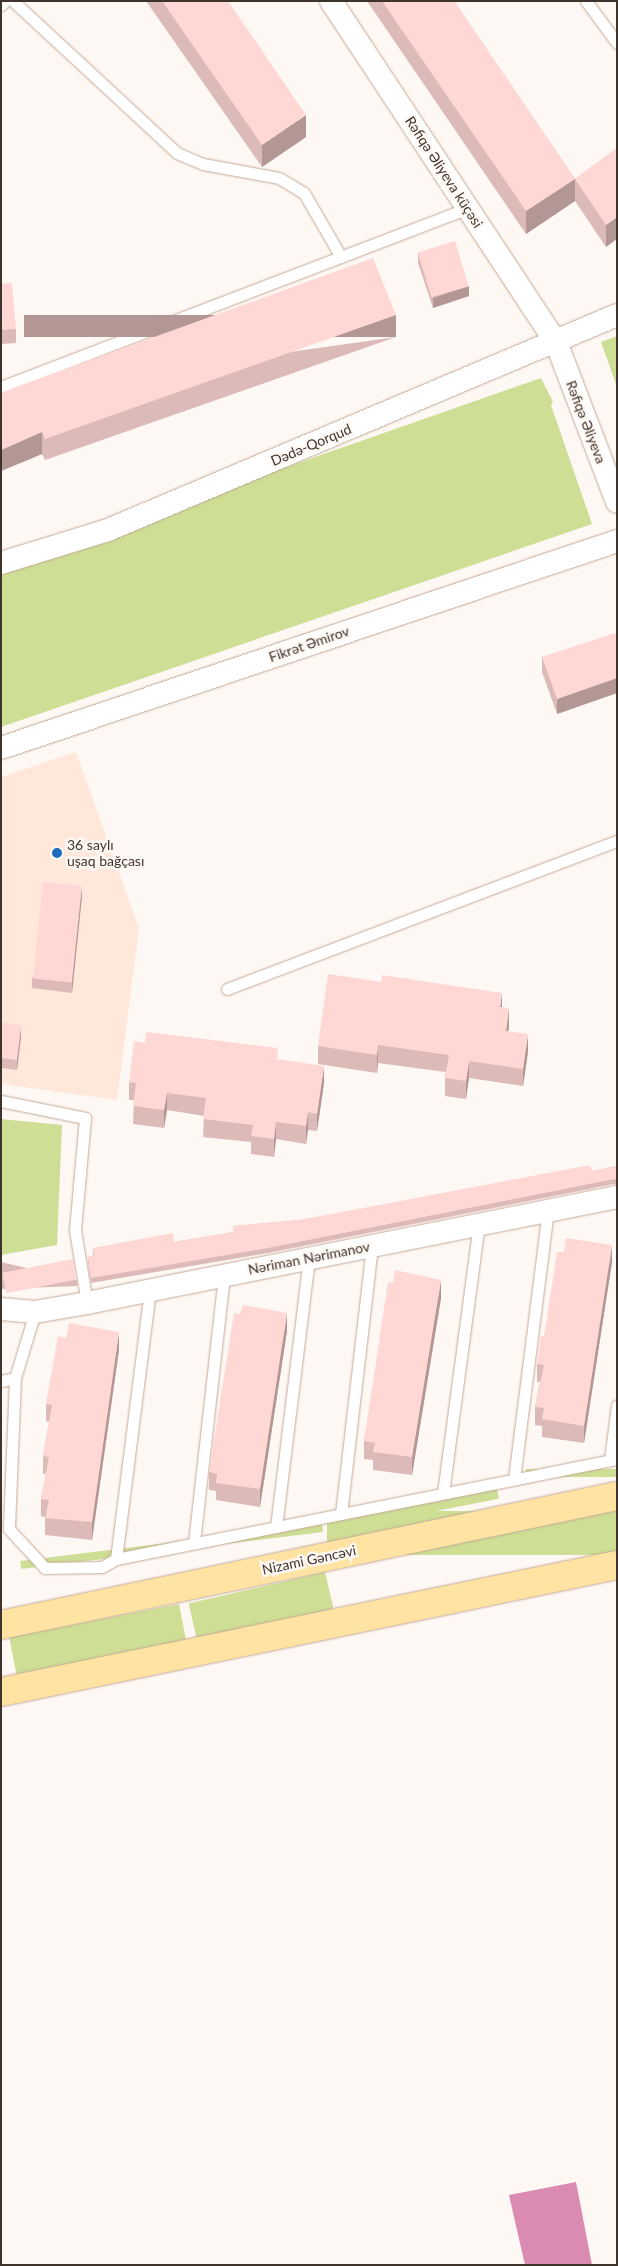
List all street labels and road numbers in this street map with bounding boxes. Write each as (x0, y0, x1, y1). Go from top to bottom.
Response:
street label: Rəfiqə Əliyeva küçəsi (402, 113, 486, 231)
street label: Rəfiqə Əliyeva (562, 378, 610, 466)
street label: Dədə-Qorqud (268, 421, 354, 469)
street label: Fikrət Əmirov (267, 622, 351, 666)
street label: Nəriman Nərimanov (247, 1238, 371, 1278)
street label: Nizami Gəncəvi (261, 1542, 357, 1578)

